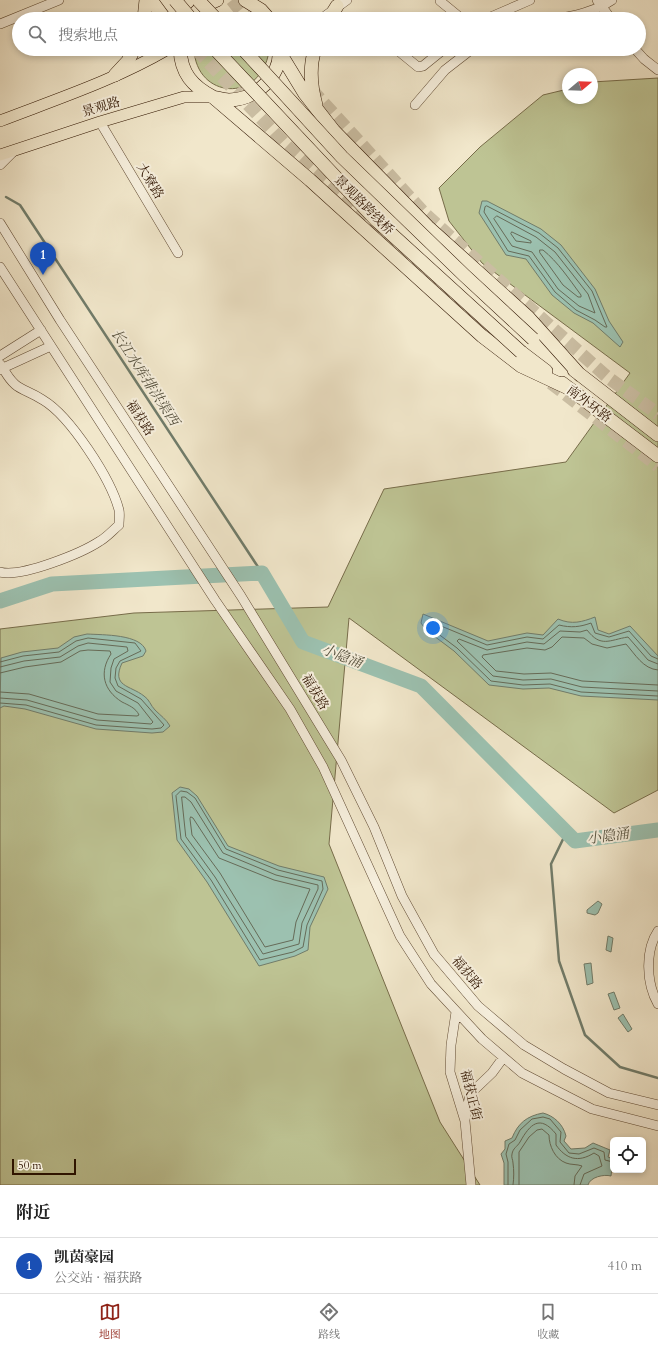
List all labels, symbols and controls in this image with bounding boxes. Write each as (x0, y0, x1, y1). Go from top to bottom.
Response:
search box (12, 12, 646, 56)
icon: search (26, 23, 48, 45)
text: 搜索地点 (58, 25, 118, 45)
north arrow (562, 68, 598, 104)
street label: 景观路 (80, 93, 122, 121)
street label: 大寮路 (132, 160, 168, 202)
street label: 景观路跨线桥 (330, 171, 398, 239)
pin: 1 (30, 242, 56, 275)
water label: 长江水库排洪渠西 (107, 325, 185, 432)
street label: 南外环路 (563, 381, 615, 427)
street label: 福获路 (122, 397, 158, 439)
your location (423, 618, 443, 638)
water label: 小隐涌 (319, 640, 367, 673)
street label: 福获路 (297, 671, 333, 713)
water label: 小隐涌 (586, 823, 632, 848)
street label: 福获路 (448, 952, 486, 994)
street label: 福获正街 (456, 1068, 486, 1122)
map controls (610, 1137, 646, 1173)
button: locate (610, 1137, 646, 1173)
scale bar (12, 1157, 76, 1176)
text: 50 m (18, 1158, 42, 1173)
text: 附近 (16, 1201, 50, 1224)
text: 凯茵豪园 (54, 1247, 114, 1267)
text: 1 (26, 1257, 32, 1275)
text: 410 m (608, 1257, 642, 1275)
text: 公交站 · 福获路 (54, 1269, 142, 1287)
tab: 地图 (99, 1301, 121, 1342)
tab: 路线 (318, 1301, 340, 1342)
tab: 收藏 (537, 1301, 559, 1342)

